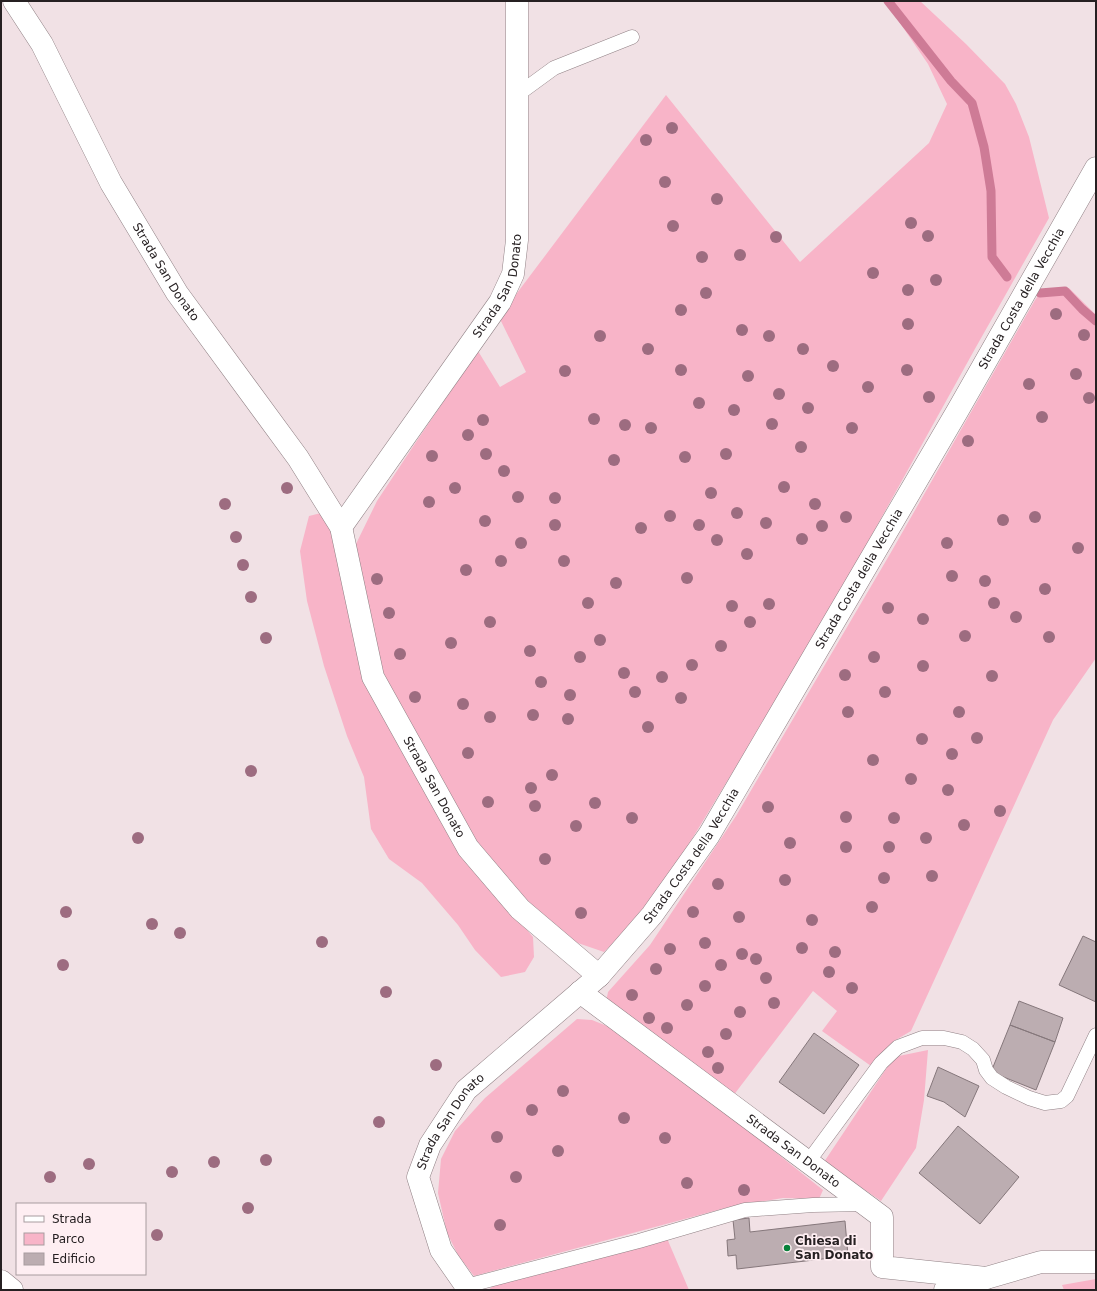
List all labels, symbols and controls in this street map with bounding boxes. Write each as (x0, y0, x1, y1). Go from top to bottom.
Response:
street label: Strada San Donato (130, 220, 202, 324)
street label: Strada Costa della Vecchia (976, 225, 1067, 372)
street label: Strada San Donato (470, 234, 524, 341)
street label: Strada Costa della Vecchia (812, 506, 906, 652)
street label: Strada San Donato (400, 734, 468, 840)
street label: Strada Costa della Vecchia (641, 786, 742, 926)
street label: Strada San Donato (414, 1070, 487, 1172)
street label: Strada San Donato (744, 1111, 843, 1190)
legend (16, 1203, 146, 1275)
text: Strada (52, 1212, 92, 1226)
text: Parco (52, 1232, 85, 1246)
place label: Chiesa di San Donato (795, 1234, 873, 1262)
marker: Chiesa di San Donato (782, 1243, 792, 1253)
text: Edificio (52, 1252, 95, 1266)

